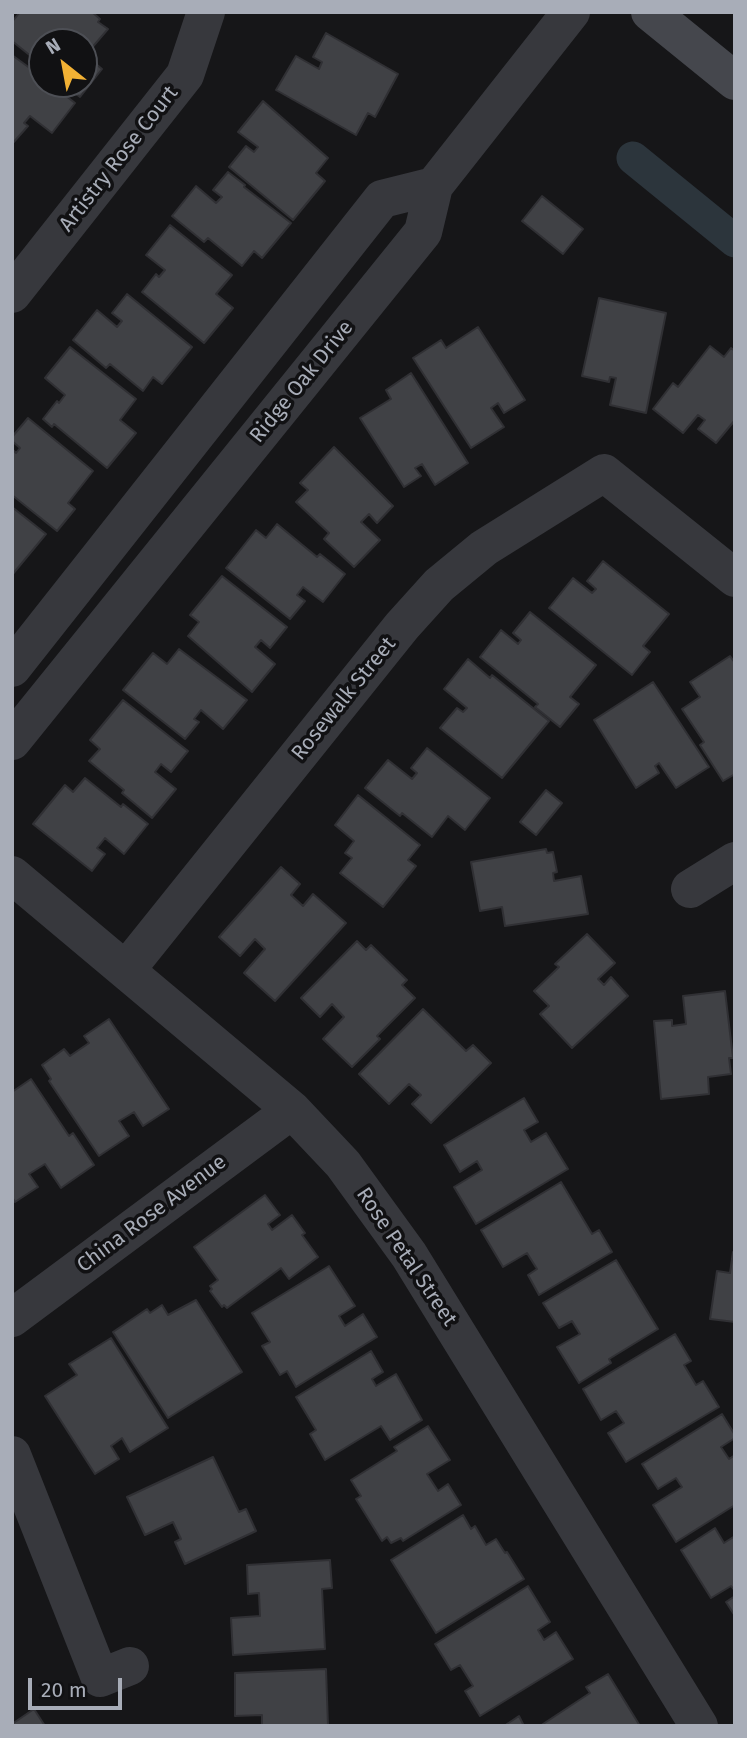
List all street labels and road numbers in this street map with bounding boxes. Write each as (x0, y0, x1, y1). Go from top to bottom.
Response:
street label: Artistry Rose Court (54, 81, 184, 237)
street label: Ridge Oak Drive (245, 316, 359, 448)
street label: Rosewalk Street (287, 632, 401, 766)
street label: China Rose Avenue (72, 1150, 232, 1278)
street label: Rose Petal Street (350, 1183, 462, 1331)

